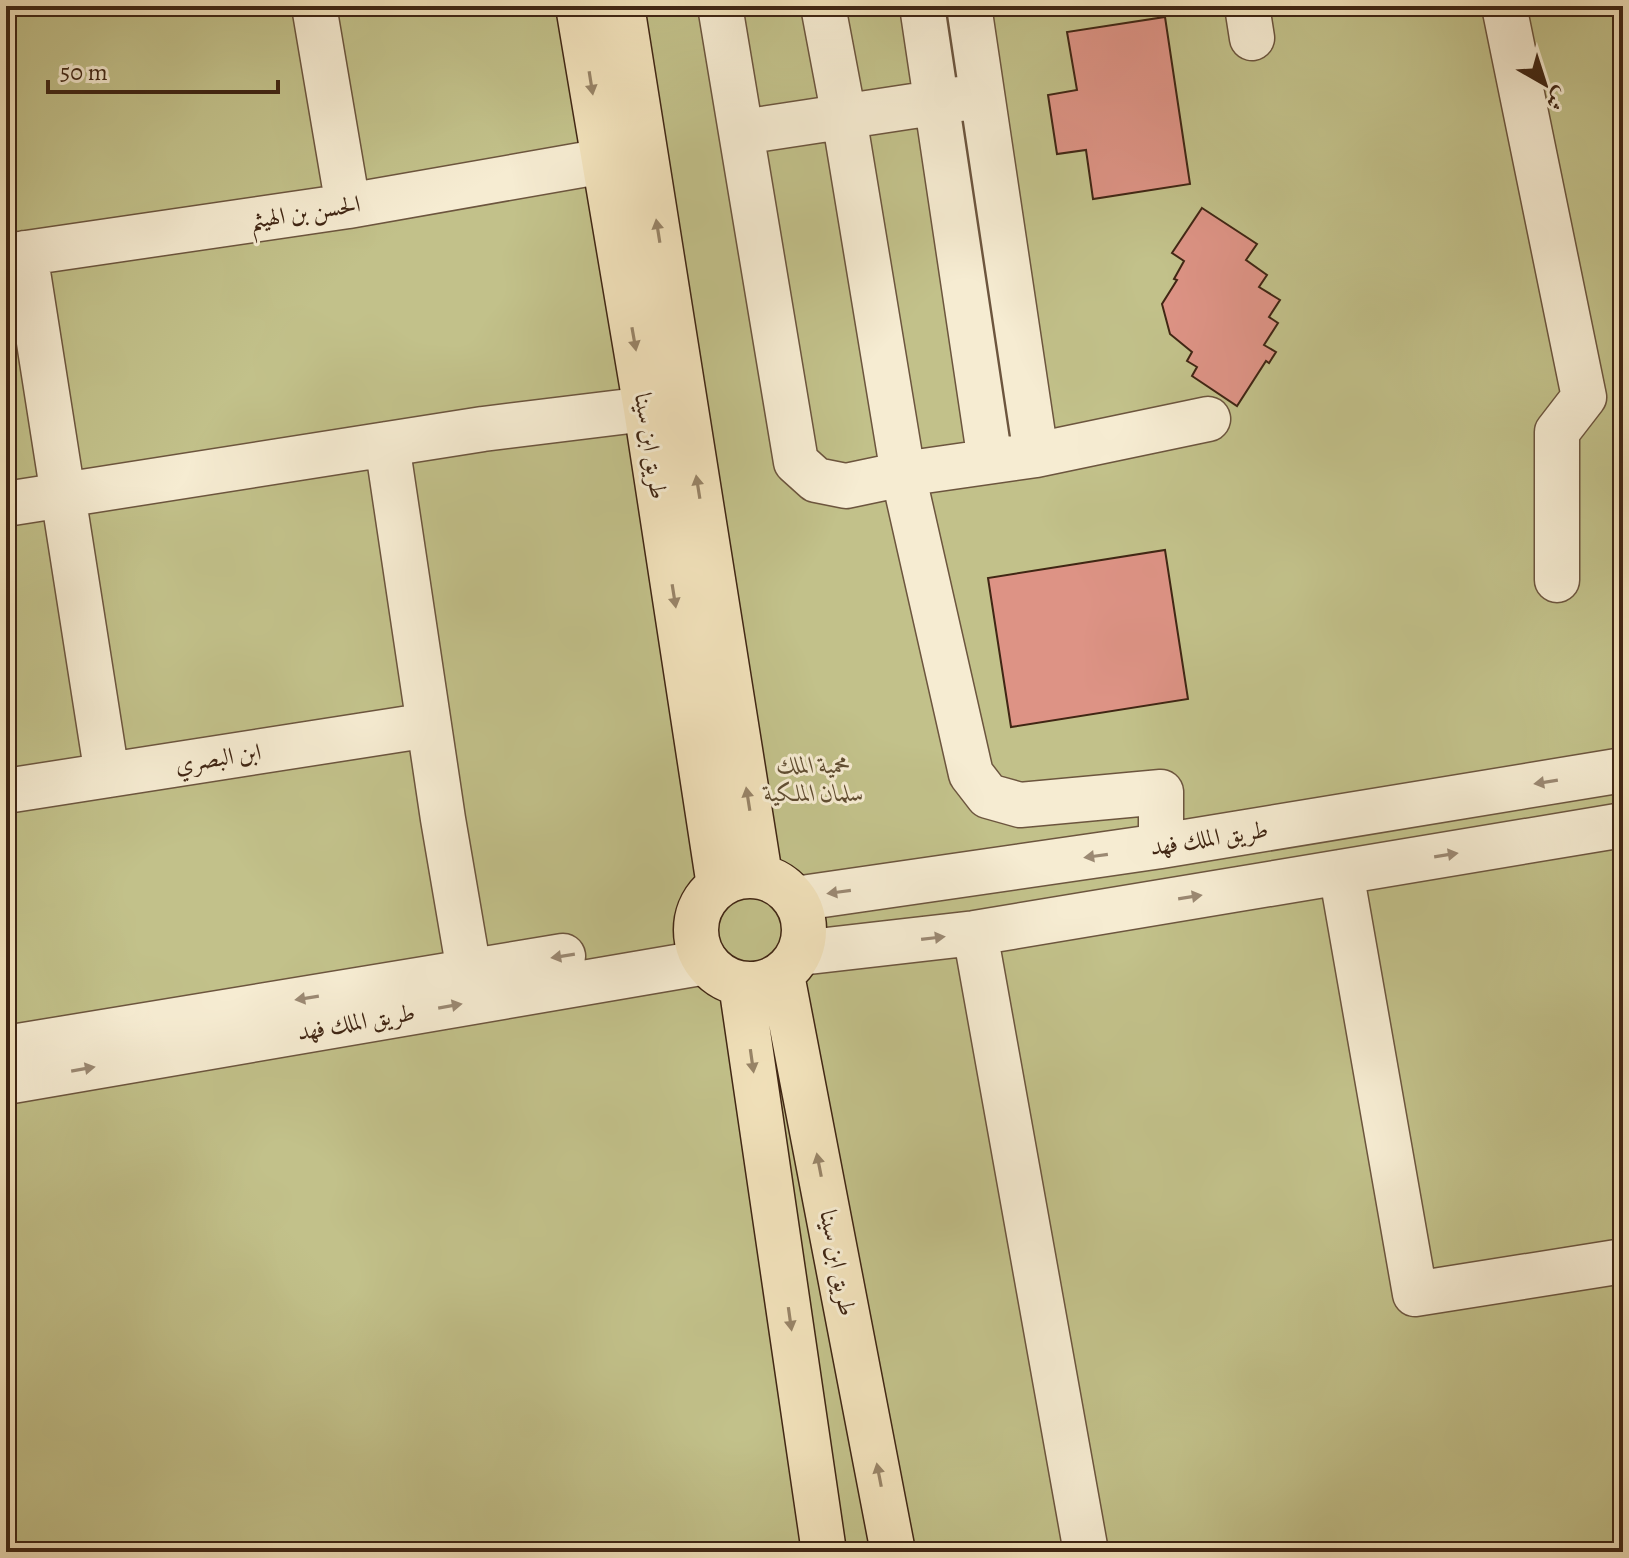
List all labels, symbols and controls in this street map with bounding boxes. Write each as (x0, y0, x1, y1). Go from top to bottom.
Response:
scale bar (48, 44, 278, 94)
north arrow (1505, 44, 1585, 124)
text: 50 m (60, 56, 108, 88)
one-way arrow (585, 71, 598, 96)
text: ش (1539, 80, 1575, 117)
street label: الحسن بن الهيثم (247, 187, 364, 244)
one-way arrow (651, 218, 663, 243)
one-way arrow (628, 327, 640, 352)
street label: طريق ابن سينا (627, 390, 675, 502)
one-way arrow (691, 474, 704, 499)
one-way arrow (668, 584, 681, 609)
street label: ابن البصري (173, 735, 264, 784)
park label: محمية الملك سلمان الملكية (762, 749, 864, 809)
one-way arrow (1533, 777, 1558, 789)
one-way arrow (741, 787, 753, 812)
street label: طريق الملك فهد (1148, 813, 1270, 863)
one-way arrow (1434, 848, 1459, 860)
one-way arrow (1083, 850, 1108, 863)
one-way arrow (826, 886, 851, 899)
one-way arrow (1177, 890, 1202, 903)
one-way arrow (921, 931, 946, 944)
one-way arrow (551, 950, 576, 963)
one-way arrow (294, 992, 319, 1005)
street label: طريق الملك فهد (295, 996, 417, 1048)
one-way arrow (437, 1000, 462, 1012)
one-way arrow (746, 1049, 759, 1074)
one-way arrow (71, 1062, 96, 1075)
one-way arrow (812, 1152, 824, 1177)
street label: طريق ابن سينا (812, 1207, 864, 1319)
one-way arrow (784, 1307, 797, 1332)
one-way arrow (872, 1462, 884, 1487)

